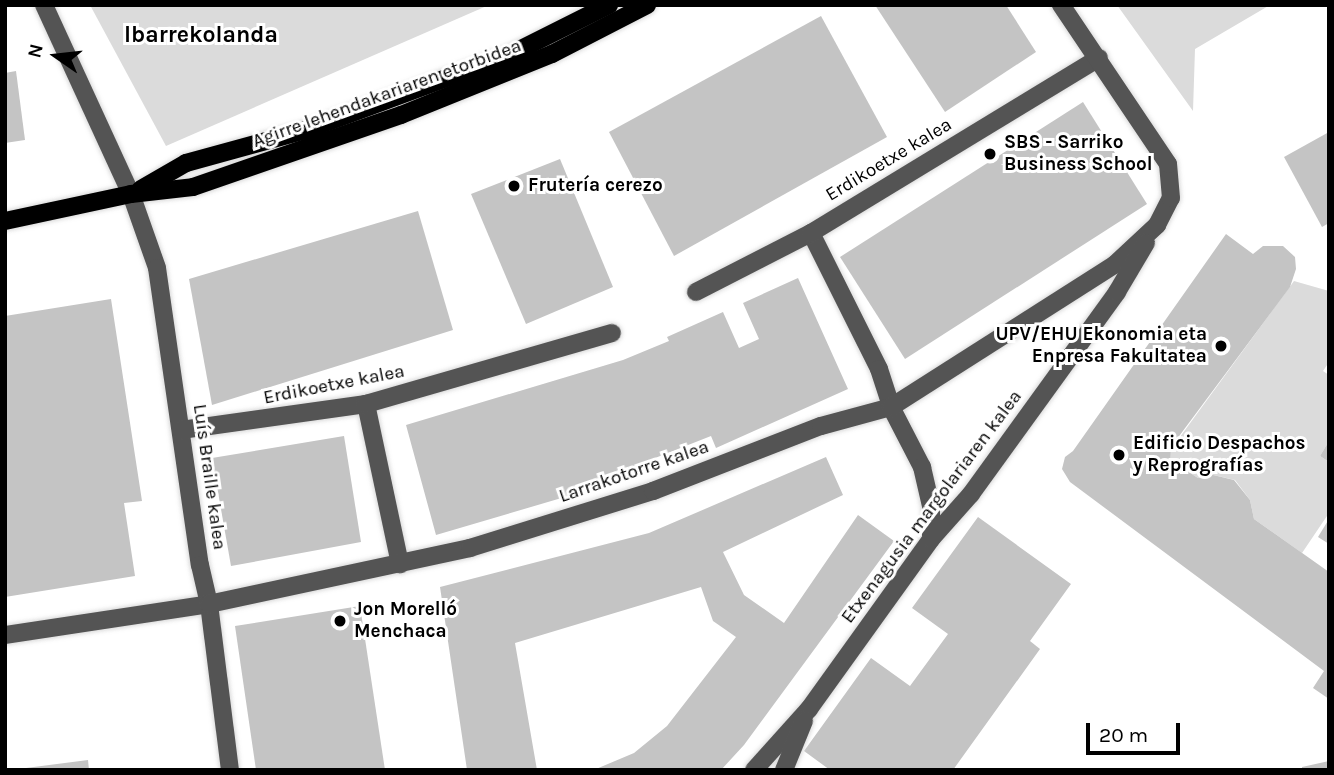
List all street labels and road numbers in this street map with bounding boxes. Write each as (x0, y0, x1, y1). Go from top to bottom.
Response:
street label: Agirre lehendakariaren etorbidea (250, 35, 524, 153)
street label: Erdikoetxe kalea (822, 113, 956, 207)
street label: Erdikoetxe kalea (262, 360, 406, 410)
street label: Etxenagusia margolariaren kalea (837, 386, 1027, 628)
street label: Luís Braille kalea (187, 403, 231, 551)
street label: Larrakotorre kalea (556, 436, 712, 508)

